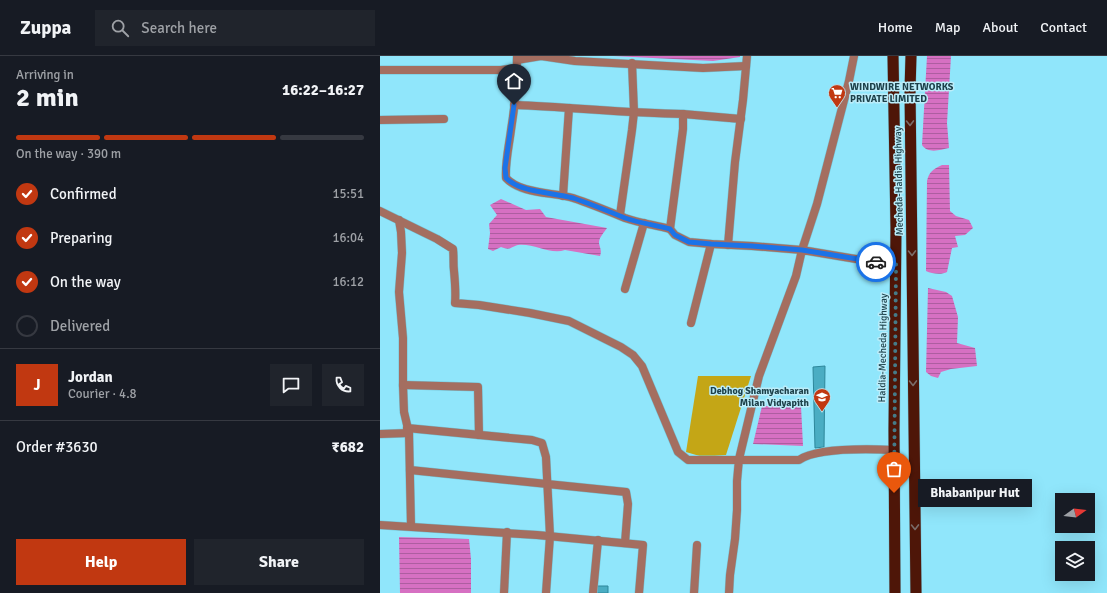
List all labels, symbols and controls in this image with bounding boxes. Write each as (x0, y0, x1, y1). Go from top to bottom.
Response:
search box (95, 10, 375, 46)
text: Zuppa (20, 16, 71, 40)
icon: search (109, 17, 131, 39)
text: Search here (141, 19, 217, 37)
text: Home (878, 19, 913, 36)
text: Map (935, 19, 960, 36)
text: About (982, 19, 1018, 36)
text: Contact (1040, 19, 1087, 36)
pin (497, 64, 531, 105)
text: Arriving in (16, 67, 74, 83)
icon: home (503, 70, 525, 92)
text: 16:22–16:27 (282, 81, 364, 99)
place label: WINDWIRE NETWORKS PRIVATE LIMITED (850, 81, 954, 105)
text: 2 min (16, 82, 79, 114)
supermarket icon: WINDWIRE NETWORKS PRIVATE LIMITED (827, 83, 847, 108)
one-way arrow (906, 120, 914, 126)
street label: Mecheda-Haldia Highway (892, 126, 906, 236)
text: On the way · 390 m (16, 146, 121, 162)
icon: check (16, 183, 38, 205)
text: Confirmed (50, 185, 117, 203)
text: 15:51 (332, 186, 364, 202)
icon: check (16, 227, 38, 249)
text: Preparing (50, 229, 113, 247)
text: 16:04 (332, 230, 364, 246)
courier (856, 242, 896, 282)
one-way arrow (908, 250, 916, 256)
icon: car (865, 251, 887, 273)
icon: check (16, 271, 38, 293)
text: On the way (50, 273, 121, 291)
text: 16:12 (332, 274, 364, 290)
street label: Haldia-Mecheda Highway (876, 293, 890, 403)
text: Delivered (50, 317, 110, 335)
button: chat (270, 364, 312, 406)
button: phone (322, 364, 364, 406)
text: Jordan (68, 368, 113, 386)
text: J (33, 376, 41, 394)
one-way arrow (909, 380, 917, 386)
place label: Debhog Shamyacharan Milan Vidyapith (710, 385, 810, 409)
text: Courier · 4.8 (68, 386, 137, 402)
school or university icon: Debhog Shamyacharan Milan Vidyapith (812, 387, 832, 412)
text: Order #3630 (16, 438, 98, 456)
text: ₹682 (332, 438, 364, 456)
pin (877, 452, 911, 493)
icon: bag (883, 458, 905, 480)
callout: Bhabanipur Hut (918, 479, 1032, 507)
text: Bhabanipur Hut (930, 485, 1020, 501)
north arrow (1055, 493, 1095, 533)
map controls (1055, 493, 1095, 581)
one-way arrow (911, 524, 919, 530)
button: Help (16, 539, 186, 585)
button: Share (194, 539, 364, 585)
button: layers (1055, 541, 1095, 581)

